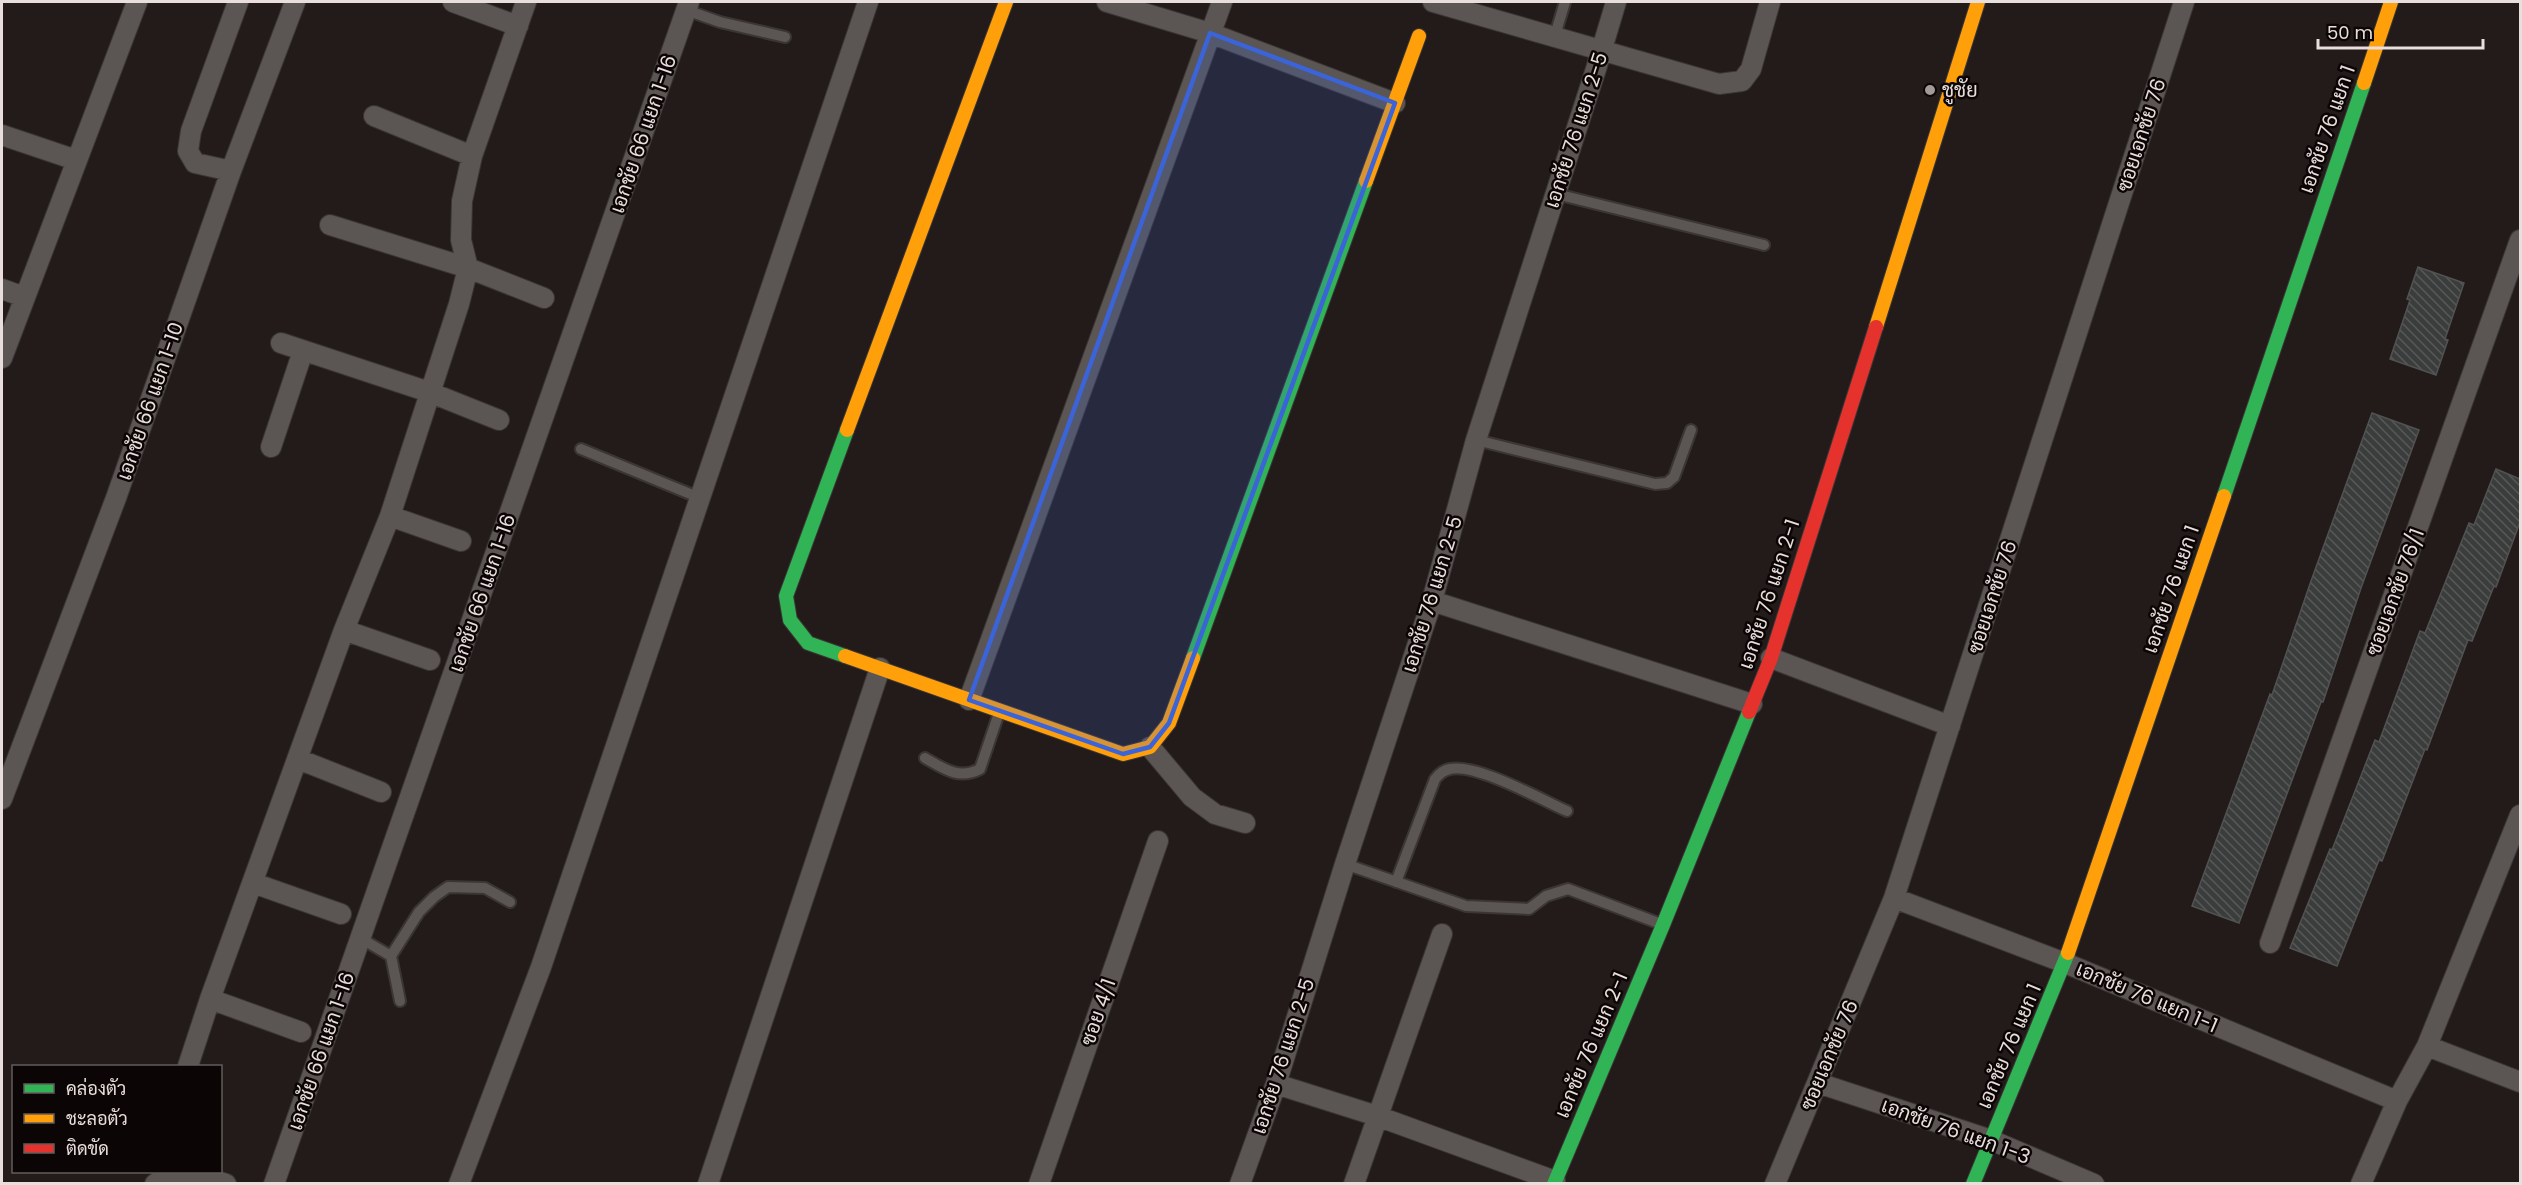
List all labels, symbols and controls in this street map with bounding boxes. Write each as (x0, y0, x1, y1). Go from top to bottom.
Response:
scale bar (2318, 12, 2483, 50)
text: 50 m (2327, 20, 2373, 45)
street label: เอกชัย 76 แยก 2-5 (1538, 49, 1614, 211)
street label: เอกชัย 66 แยก 1-16 (603, 51, 683, 217)
street label: เอกชัย 76 แยก 1 (2292, 61, 2362, 197)
street label: ซอยเอกชัย 76 (2110, 75, 2172, 195)
place label: ชูชัย (1942, 76, 1978, 105)
marker: ชูชัย (1923, 83, 1937, 97)
street label: เอกชัย 66 แยก 1-10 (110, 318, 190, 484)
street label: เอกชัย 66 แยก 1-16 (442, 510, 522, 676)
street label: เอกชัย 76 แยก 2-5 (1395, 512, 1469, 676)
street label: เอกชัย 76 แยก 2-1 (1732, 515, 1806, 673)
street label: เอกชัย 76 แยก 1 (2136, 521, 2206, 657)
street label: ซอยเอกชัย 76/1 (2359, 525, 2431, 659)
street label: ซอยเอกชัย 76 (1961, 537, 2023, 657)
street label: เอกชัย 76 แยก 1-1 (2072, 955, 2222, 1039)
street label: เอกชัย 66 แยก 1-16 (281, 968, 361, 1134)
street label: เอกชัย 76 แยก 2-1 (1548, 968, 1634, 1122)
street label: ซอย 4/1 (1073, 975, 1123, 1049)
street label: เอกชัย 76 แยก 2-5 (1245, 975, 1321, 1137)
street label: เอกชัย 76 แยก 1 (1970, 979, 2048, 1113)
street label: ซอยเอกชัย 76 (1793, 995, 1865, 1115)
legend (12, 1065, 222, 1173)
text: คล่องตัว (66, 1076, 126, 1101)
street label: เอกชัย 76 แยก 1-3 (1878, 1091, 2034, 1171)
text: ชะลอตัว (66, 1106, 128, 1131)
text: ติดขัด (66, 1136, 109, 1161)

